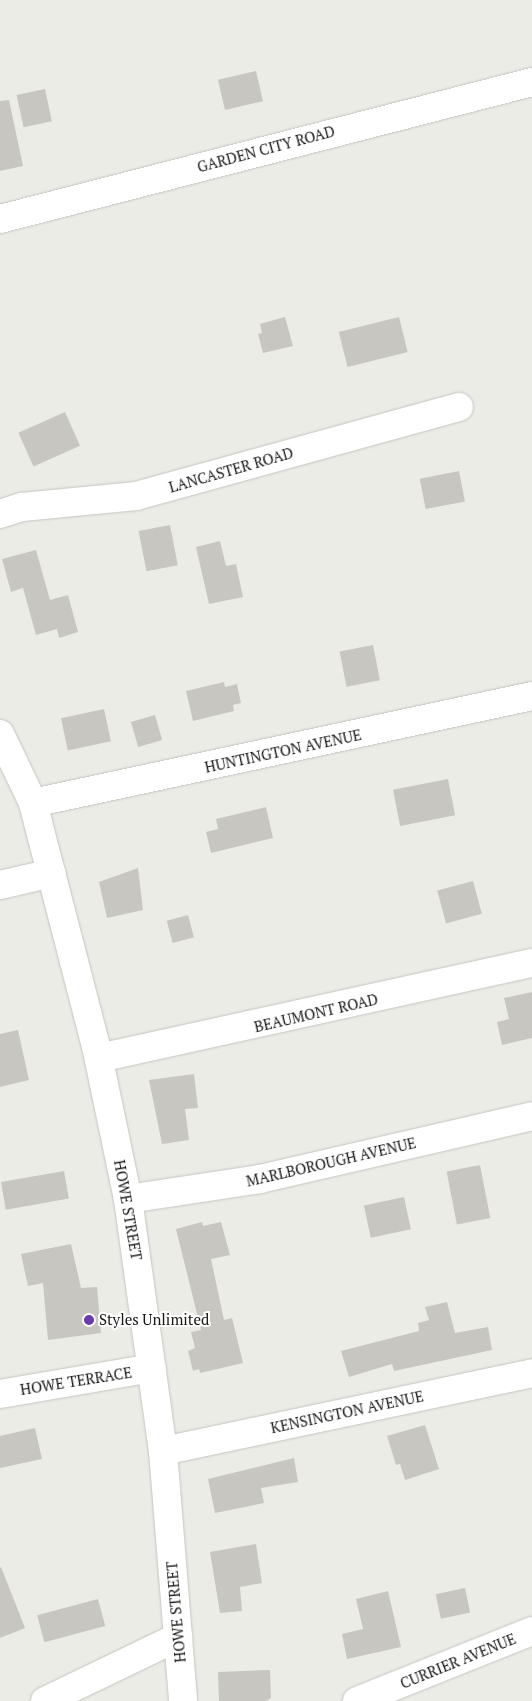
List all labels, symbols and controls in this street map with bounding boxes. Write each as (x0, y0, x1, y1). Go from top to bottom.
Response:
street label: GARDEN CITY ROAD (195, 122, 337, 176)
street label: LANCASTER ROAD (167, 444, 295, 496)
street label: HUNTINGTON AVENUE (203, 726, 363, 776)
street label: BEAUMONT ROAD (252, 990, 380, 1036)
street label: MARLBOROUGH AVENUE (244, 1134, 418, 1190)
street label: HOWE STREET (110, 1158, 146, 1262)
place label: Styles Unlimited (99, 1311, 209, 1329)
marker: Styles Unlimited (83, 1314, 95, 1326)
street label: HOWE TERRACE (19, 1363, 133, 1399)
street label: KENSINGTON AVENUE (269, 1387, 425, 1437)
street label: HOWE STREET (163, 1561, 189, 1663)
street label: CURRIER AVENUE (397, 1630, 519, 1692)

